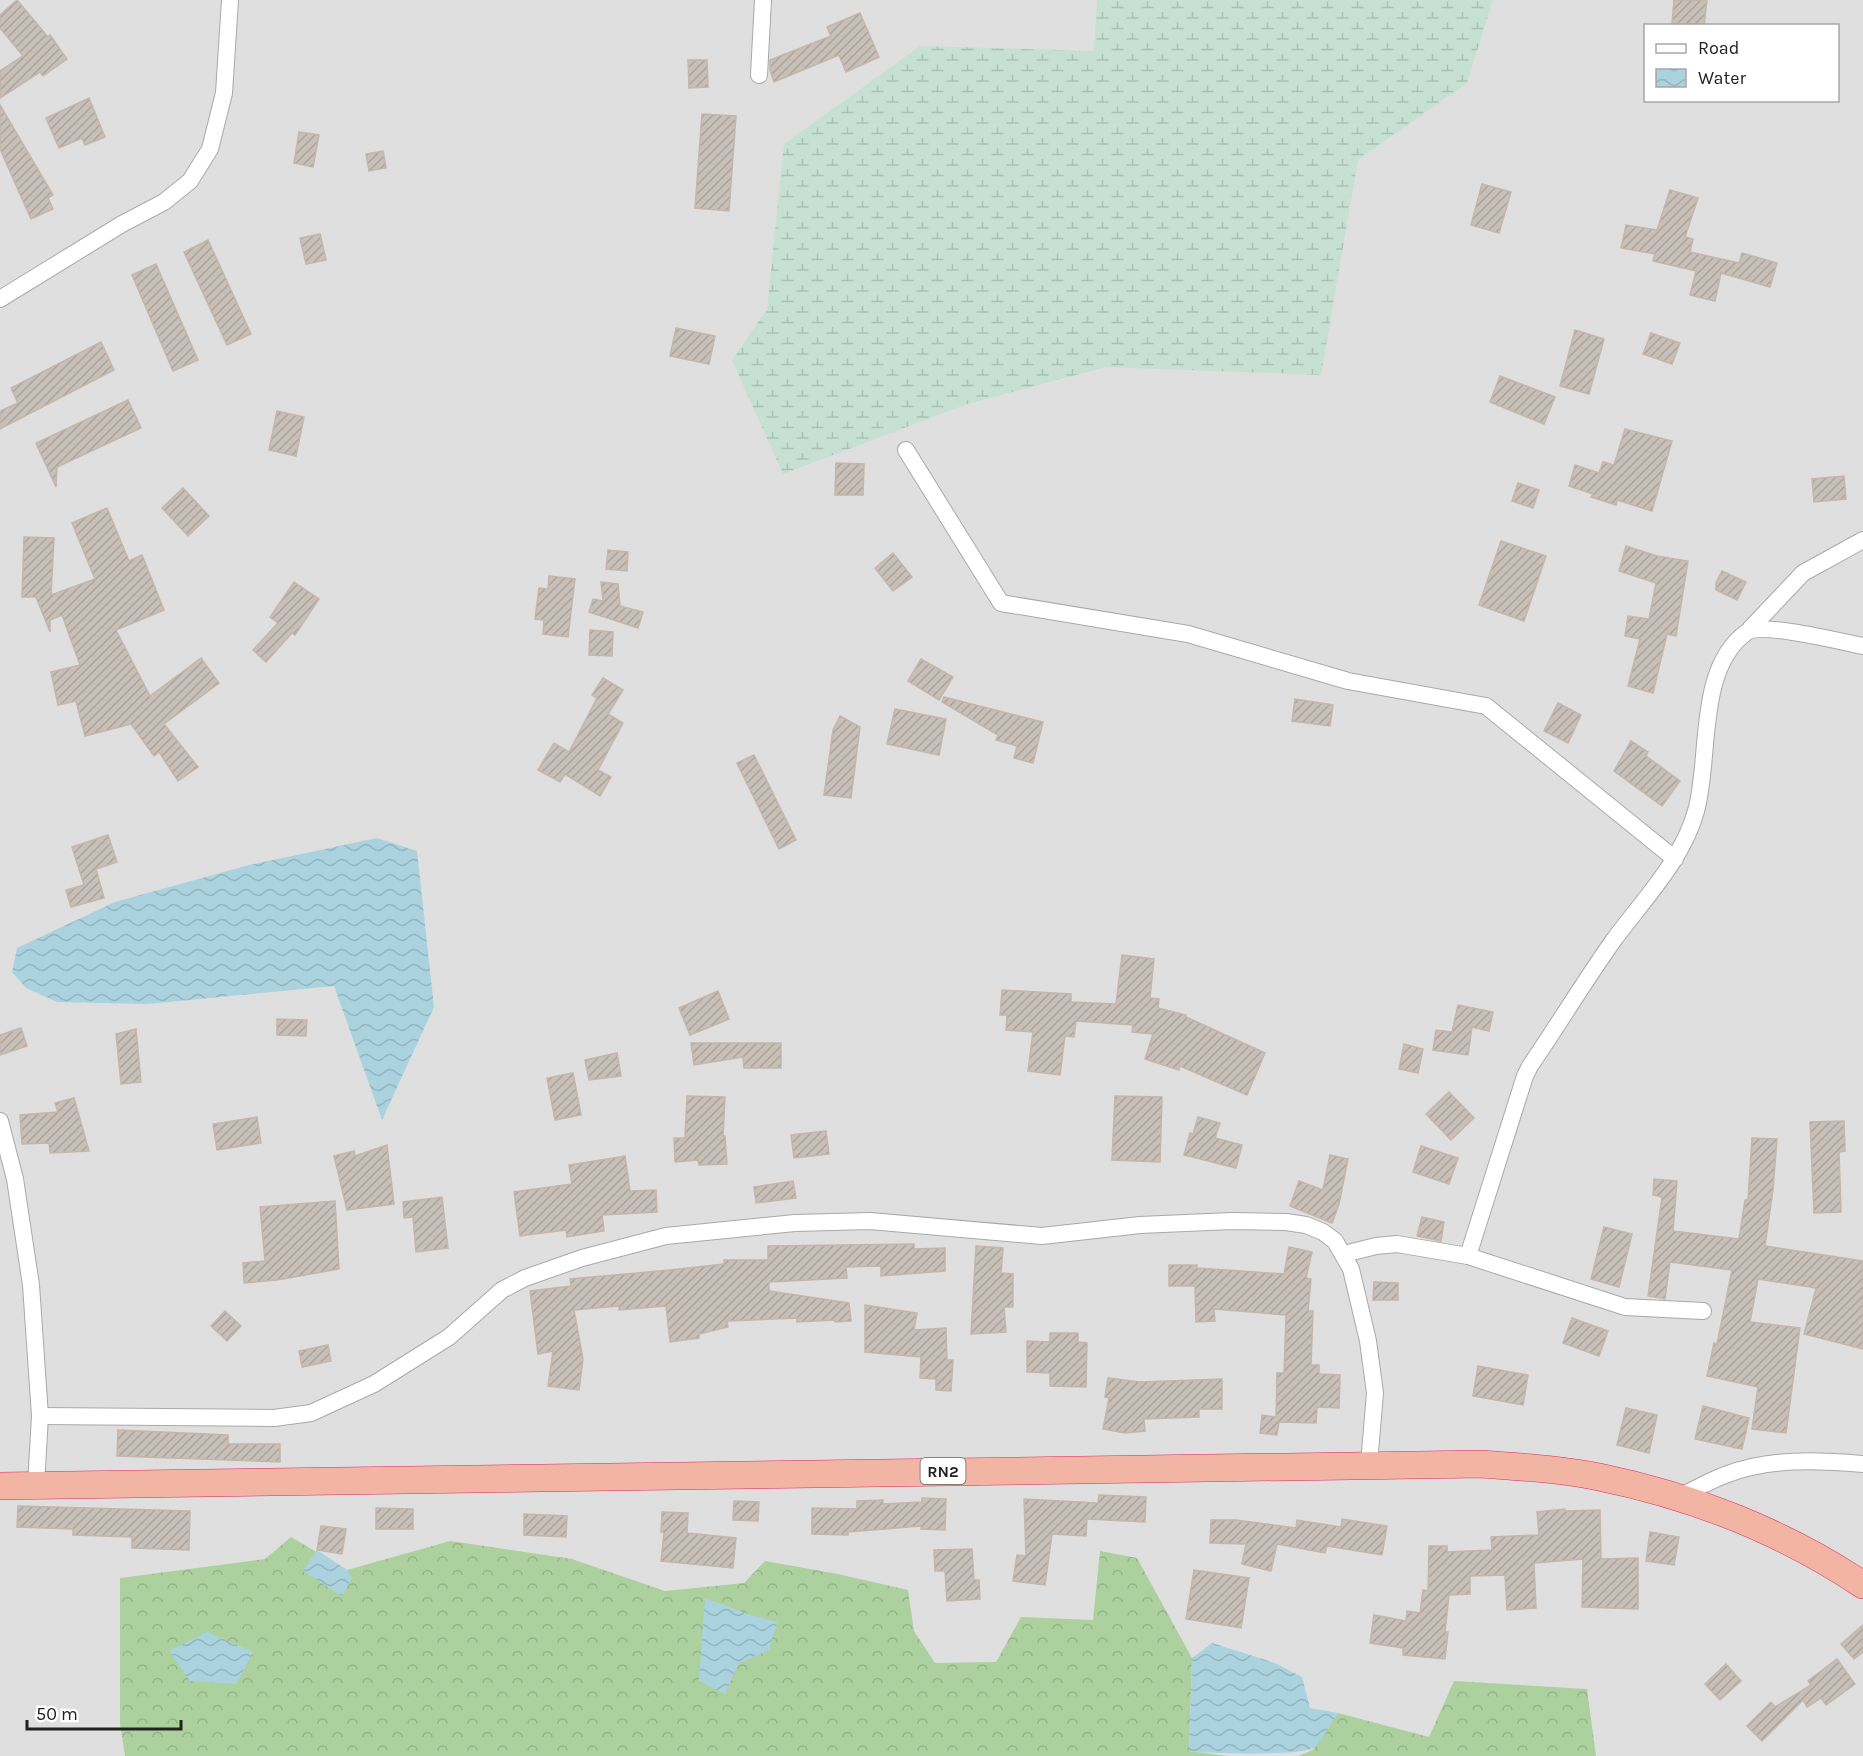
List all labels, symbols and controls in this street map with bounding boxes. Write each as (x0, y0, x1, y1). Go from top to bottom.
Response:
legend (1644, 24, 1839, 102)
text: Road (1698, 37, 1739, 59)
text: Water (1698, 67, 1746, 89)
road number: RN2 (920, 1458, 966, 1484)
scale bar (27, 1693, 182, 1731)
text: 50 m (36, 1703, 78, 1725)

